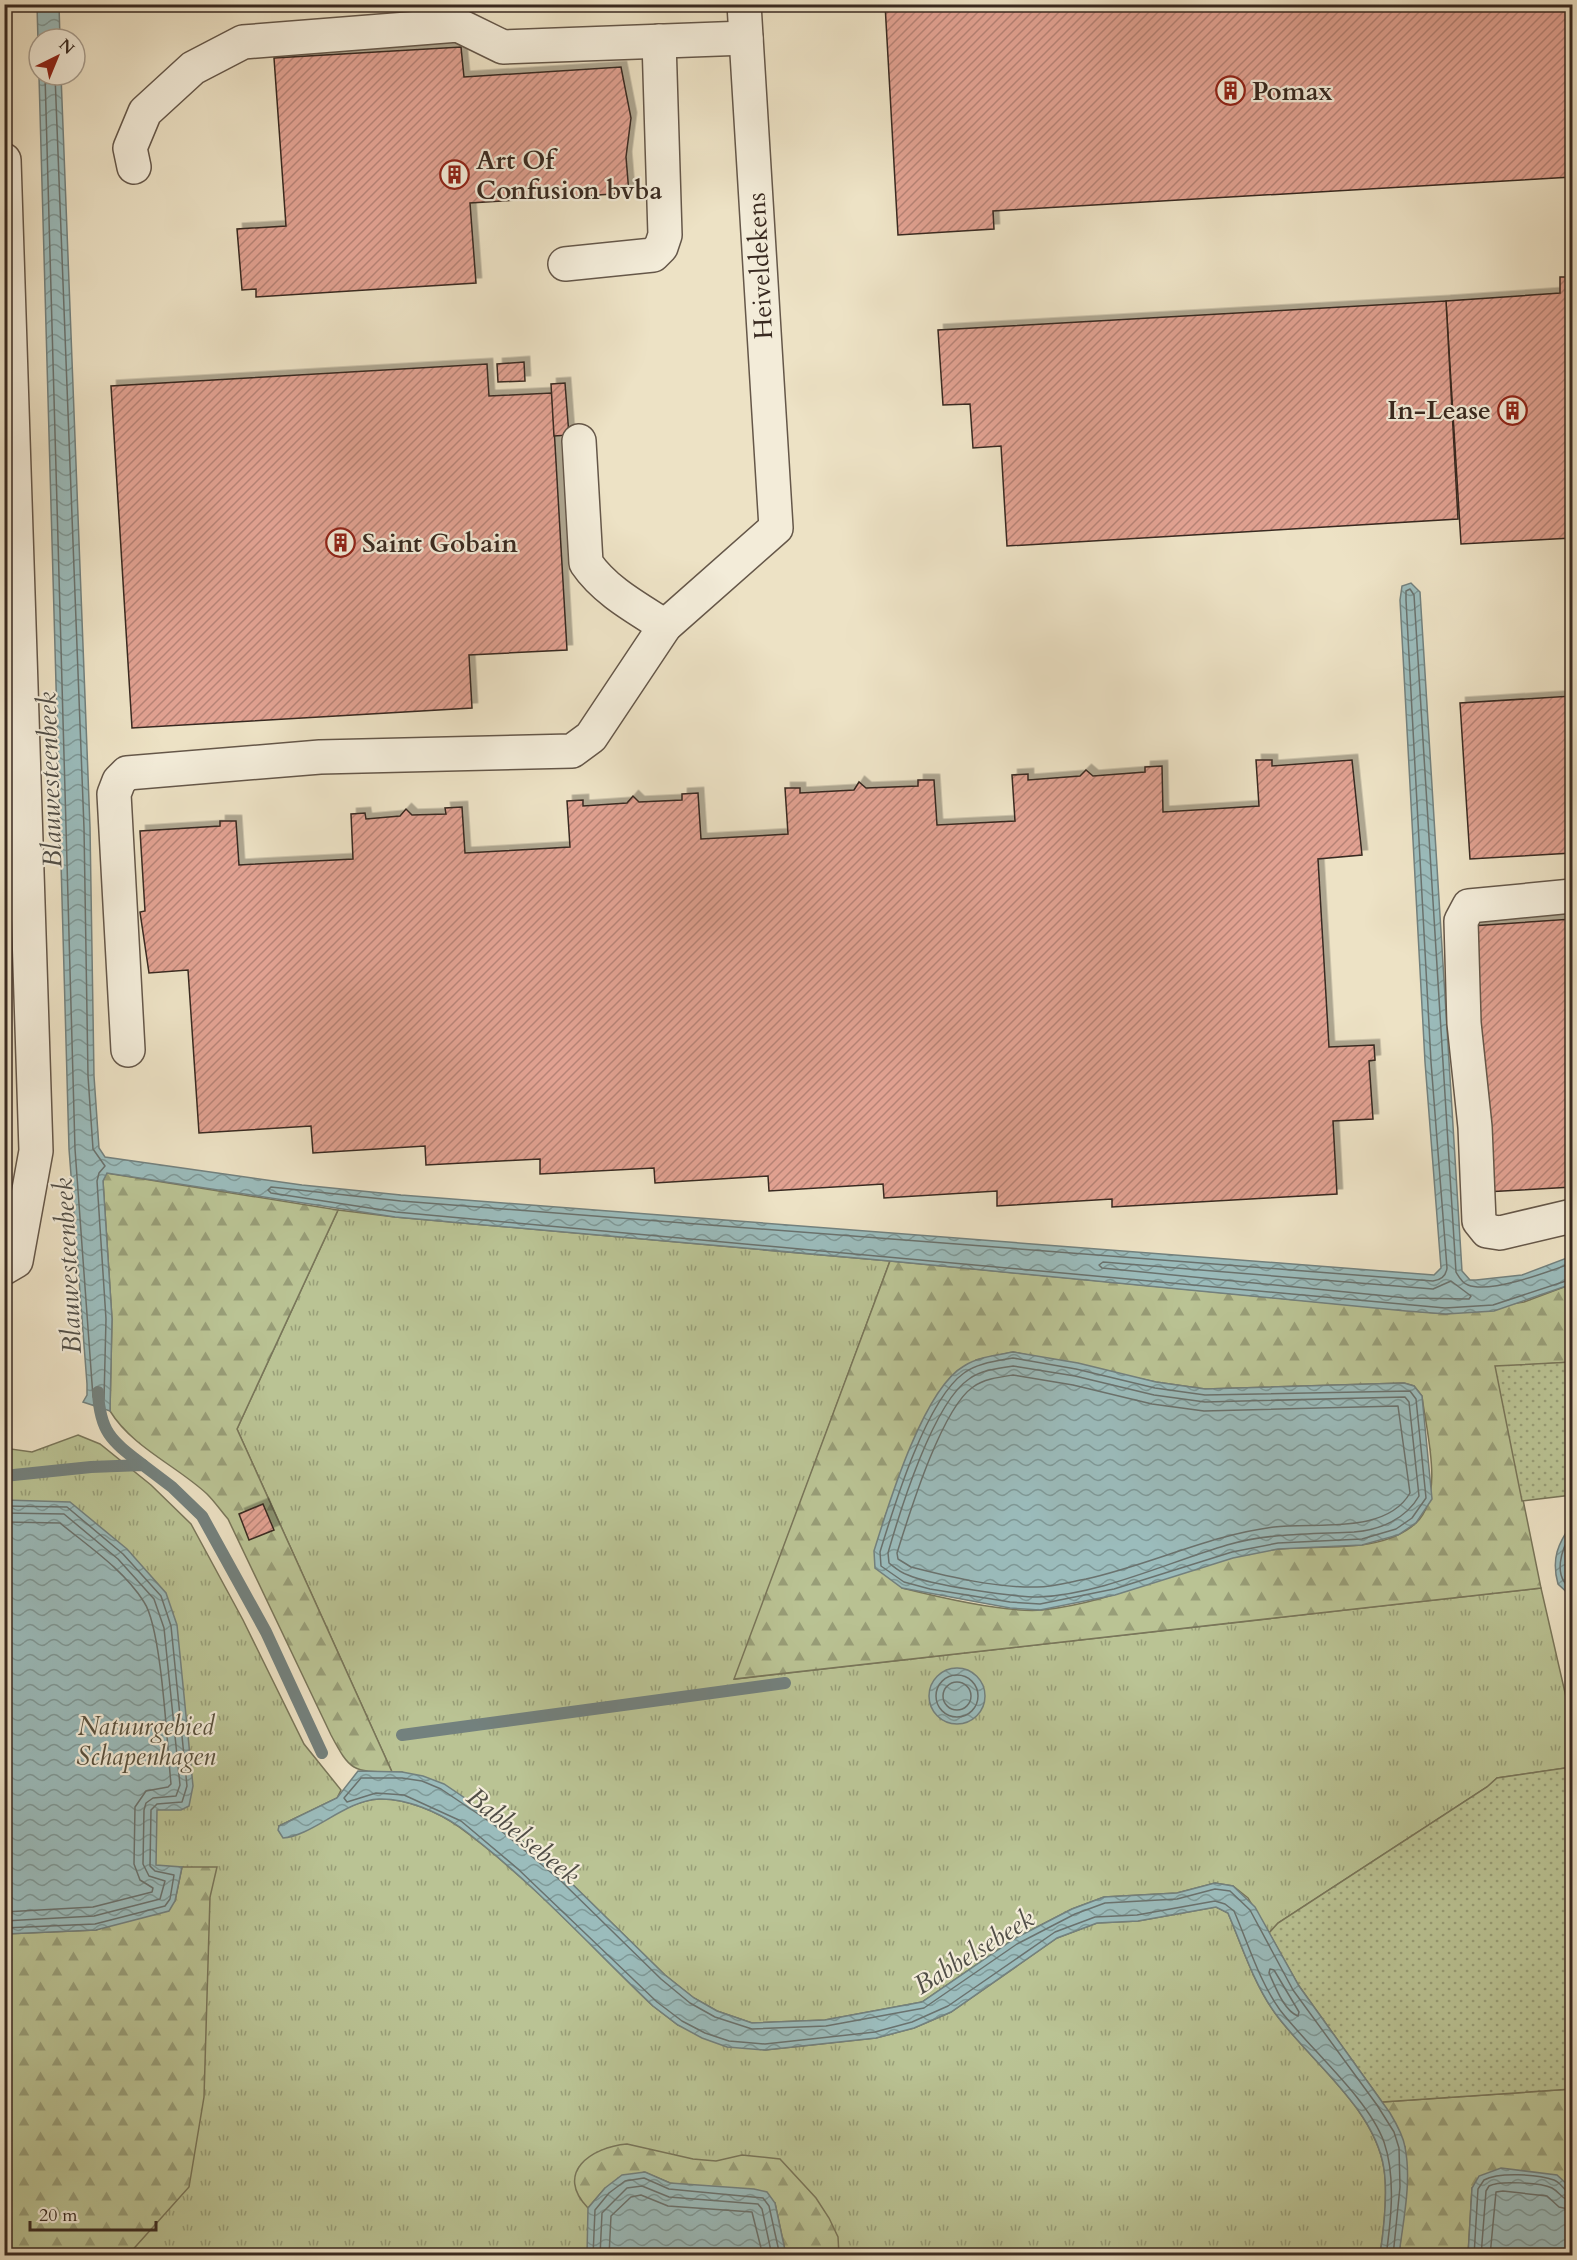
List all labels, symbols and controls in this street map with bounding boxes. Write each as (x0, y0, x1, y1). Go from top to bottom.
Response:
north arrow (27, 27, 87, 87)
text: N (54, 34, 79, 60)
place label: Pomax (1252, 74, 1333, 109)
building icon: Pomax (1215, 75, 1247, 107)
place label: Art Of Confusion bvba (476, 143, 662, 208)
building icon: Art Of Confusion bvba (439, 159, 471, 191)
street label: Heiveldekens (739, 192, 781, 340)
place label: In-Lease (1387, 393, 1491, 428)
building icon: In-Lease (1496, 394, 1528, 426)
place label: Saint Gobain (362, 526, 518, 561)
building icon: Saint Gobain (325, 527, 357, 559)
water label: Blauwesteenbeek (28, 691, 72, 869)
water label: Blauwesteenbeek (45, 1176, 91, 1355)
park label: Natuurgebied Schapenhagen (76, 1709, 216, 1774)
water label: Babbelsebeek (458, 1779, 588, 1894)
water label: Babbelsebeek (906, 1900, 1042, 2004)
scale bar (30, 2194, 156, 2232)
text: 20 m (39, 2203, 78, 2228)

